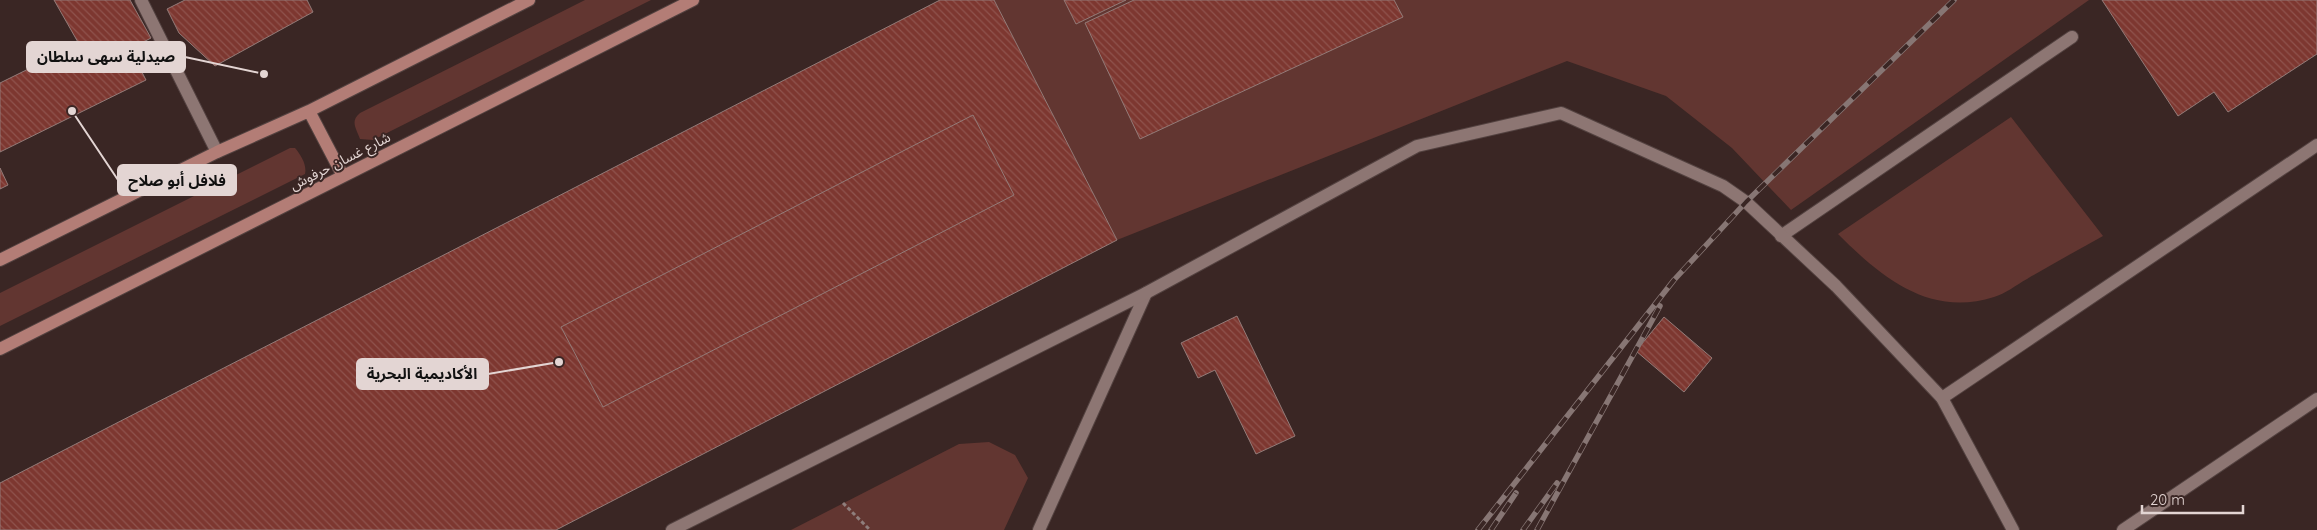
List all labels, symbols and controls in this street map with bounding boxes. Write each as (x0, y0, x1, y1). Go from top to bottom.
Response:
callout: صيدلية سهى سلطان (27, 42, 185, 72)
text: صيدلية سهى سلطان (37, 47, 175, 66)
street label: شارع غسان حرفوش (287, 128, 394, 196)
callout: فلافل أبو صلاح (118, 165, 236, 195)
text: فلافل أبو صلاح (128, 171, 226, 192)
callout: الأكاديمية البحرية (357, 359, 488, 389)
text: الأكاديمية البحرية (367, 364, 477, 383)
scale bar (2142, 482, 2243, 514)
text: 20 m (2150, 490, 2185, 509)

